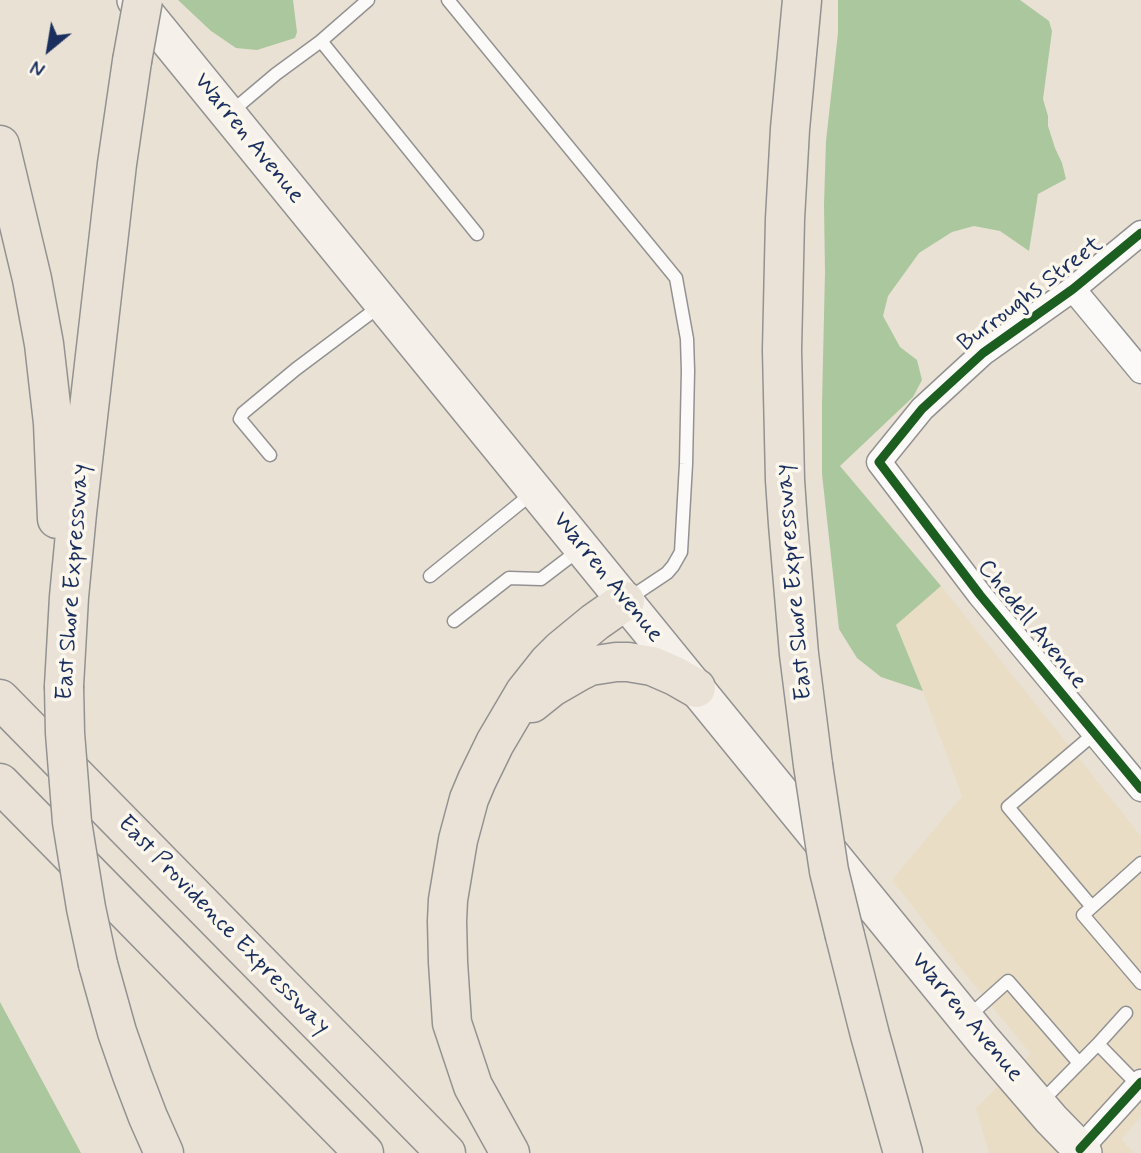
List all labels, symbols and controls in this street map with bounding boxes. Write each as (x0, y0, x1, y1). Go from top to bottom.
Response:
north arrow (14, 14, 84, 84)
text: N (27, 54, 50, 82)
street label: Warren Avenue (187, 68, 309, 210)
street label: Burroughs Street (953, 231, 1109, 359)
street label: East Shore Expressway (51, 463, 97, 701)
street label: East Shore Expressway (770, 463, 820, 701)
street label: Warren Avenue (546, 507, 668, 649)
street label: Chedell Avenue (970, 554, 1092, 696)
street label: East Providence Expressway (111, 810, 335, 1042)
street label: Warren Avenue (904, 948, 1028, 1088)

